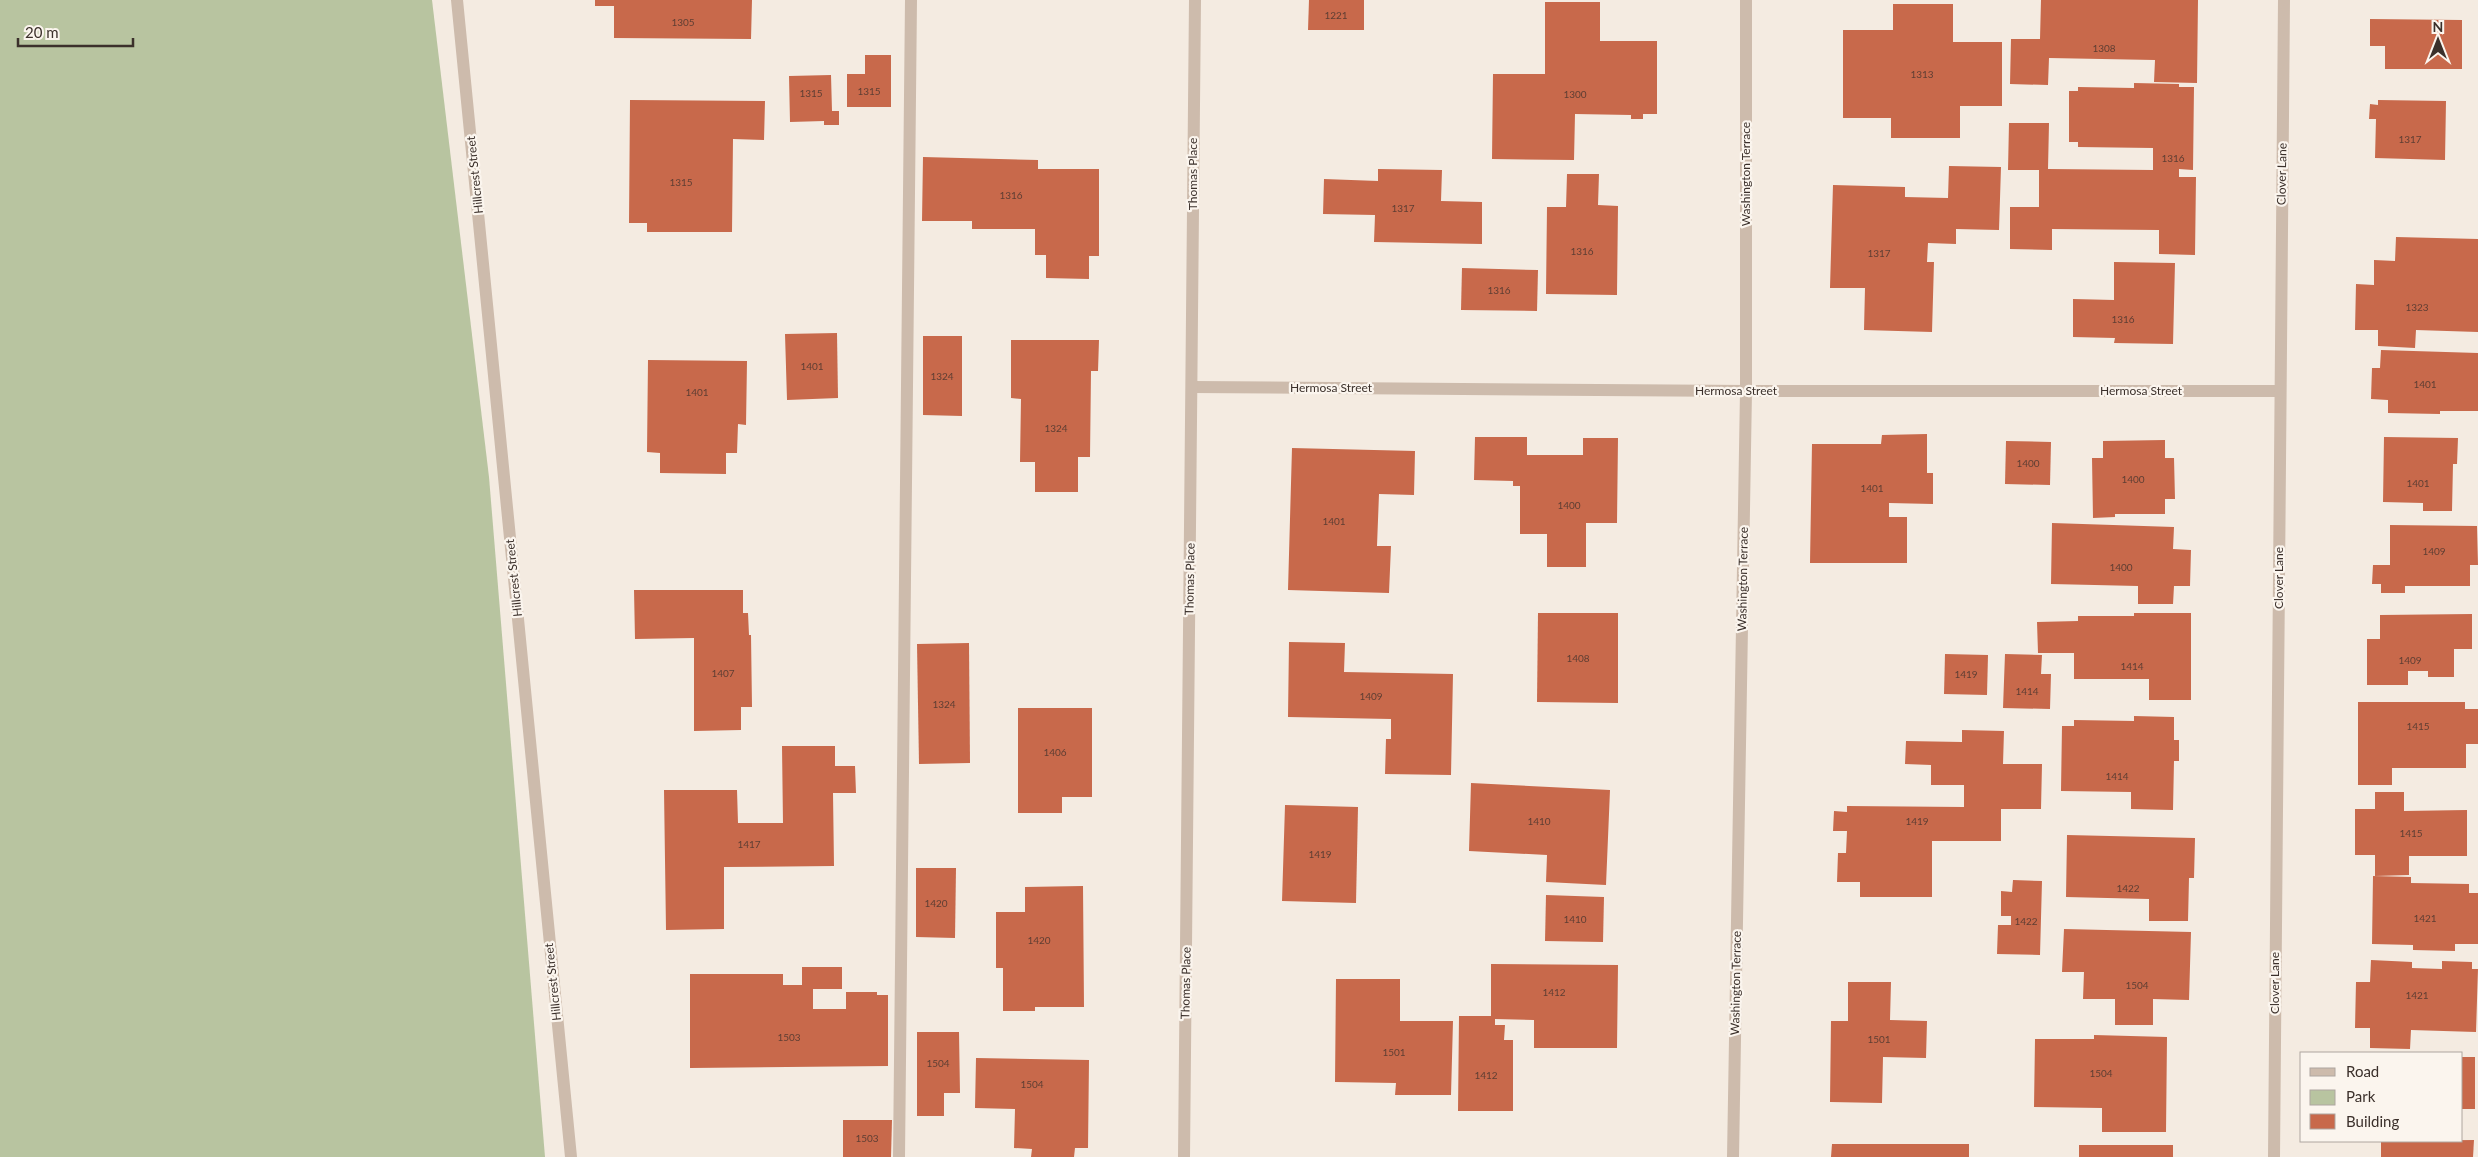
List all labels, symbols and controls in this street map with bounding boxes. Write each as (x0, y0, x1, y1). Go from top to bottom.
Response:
house number: 1221 (1324, 9, 1348, 21)
scale bar (18, 15, 132, 47)
north arrow (2413, 15, 2463, 65)
house number: 1305 (671, 16, 695, 28)
text: N (2433, 18, 2443, 35)
text: 20 m (25, 23, 59, 41)
house number: 1308 (2092, 42, 2116, 54)
house number: 1313 (1910, 68, 1934, 80)
house number: 1315 (857, 85, 881, 97)
house number: 1315 (799, 87, 823, 99)
house number: 1300 (1563, 88, 1587, 100)
street label: Washington Terrace (1738, 122, 1753, 226)
house number: 1317 (2398, 133, 2422, 145)
street label: Hillcrest Street (463, 135, 486, 215)
street label: Thomas Place (1185, 138, 1200, 210)
street label: Clover Lane (2273, 143, 2290, 205)
house number: 1316 (2161, 152, 2185, 164)
house number: 1315 (669, 176, 693, 188)
house number: 1316 (999, 189, 1023, 201)
house number: 1317 (1391, 202, 1415, 214)
house number: 1316 (1570, 245, 1594, 257)
house number: 1317 (1867, 247, 1891, 259)
house number: 1316 (1487, 284, 1511, 296)
house number: 1323 (2405, 301, 2429, 313)
house number: 1316 (2111, 313, 2135, 325)
house number: 1401 (800, 360, 824, 372)
house number: 1324 (930, 370, 954, 382)
house number: 1401 (2413, 378, 2437, 390)
street label: Hermosa Street (1290, 380, 1373, 395)
street label: Hermosa Street (1695, 383, 1778, 398)
street label: Hermosa Street (2100, 383, 2183, 398)
house number: 1401 (685, 386, 709, 398)
house number: 1324 (1044, 422, 1068, 434)
house number: 1400 (2016, 457, 2040, 469)
house number: 1400 (2121, 473, 2145, 485)
house number: 1401 (2406, 477, 2430, 489)
house number: 1401 (1860, 482, 1884, 494)
house number: 1400 (1557, 499, 1581, 511)
house number: 1401 (1322, 515, 1346, 527)
street label: Washington Terrace (1734, 527, 1751, 631)
street label: Hillcrest Street (502, 538, 525, 618)
street label: Thomas Place (1181, 543, 1198, 615)
house number: 1409 (2422, 545, 2446, 557)
street label: Clover Lane (2271, 547, 2286, 609)
house number: 1400 (2109, 561, 2133, 573)
house number: 1408 (1566, 652, 1590, 664)
house number: 1409 (2398, 654, 2422, 666)
house number: 1414 (2120, 660, 2144, 672)
house number: 1407 (711, 667, 735, 679)
house number: 1419 (1954, 668, 1978, 680)
house number: 1414 (2015, 685, 2039, 697)
house number: 1409 (1359, 690, 1383, 702)
house number: 1324 (932, 698, 956, 710)
house number: 1415 (2406, 720, 2430, 732)
house number: 1406 (1043, 746, 1067, 758)
house number: 1414 (2105, 770, 2129, 782)
house number: 1410 (1527, 815, 1551, 827)
house number: 1419 (1905, 815, 1929, 827)
house number: 1415 (2399, 827, 2423, 839)
house number: 1417 (737, 838, 761, 850)
house number: 1419 (1308, 848, 1332, 860)
house number: 1422 (2116, 882, 2140, 894)
house number: 1420 (924, 897, 948, 909)
house number: 1421 (2413, 912, 2437, 924)
house number: 1410 (1563, 913, 1587, 925)
house number: 1422 (2014, 915, 2038, 927)
street label: Washington Terrace (1727, 931, 1744, 1035)
house number: 1420 (1027, 934, 1051, 946)
street label: Hillcrest Street (541, 942, 564, 1022)
street label: Thomas Place (1177, 947, 1194, 1019)
street label: Clover Lane (2267, 952, 2282, 1014)
house number: 1504 (2125, 979, 2149, 991)
house number: 1412 (1542, 986, 1566, 998)
house number: 1421 (2405, 989, 2429, 1001)
house number: 1503 (777, 1031, 801, 1043)
house number: 1501 (1867, 1033, 1891, 1045)
house number: 1501 (1382, 1046, 1406, 1058)
legend (2300, 1052, 2463, 1142)
house number: 1504 (926, 1057, 950, 1069)
text: Road (2346, 1062, 2379, 1080)
house number: 1504 (2089, 1067, 2113, 1079)
house number: 1412 (1474, 1069, 1498, 1081)
house number: 1504 (1020, 1078, 1044, 1090)
text: Park (2346, 1087, 2376, 1105)
text: Building (2346, 1112, 2399, 1130)
house number: 1503 (855, 1132, 879, 1144)

